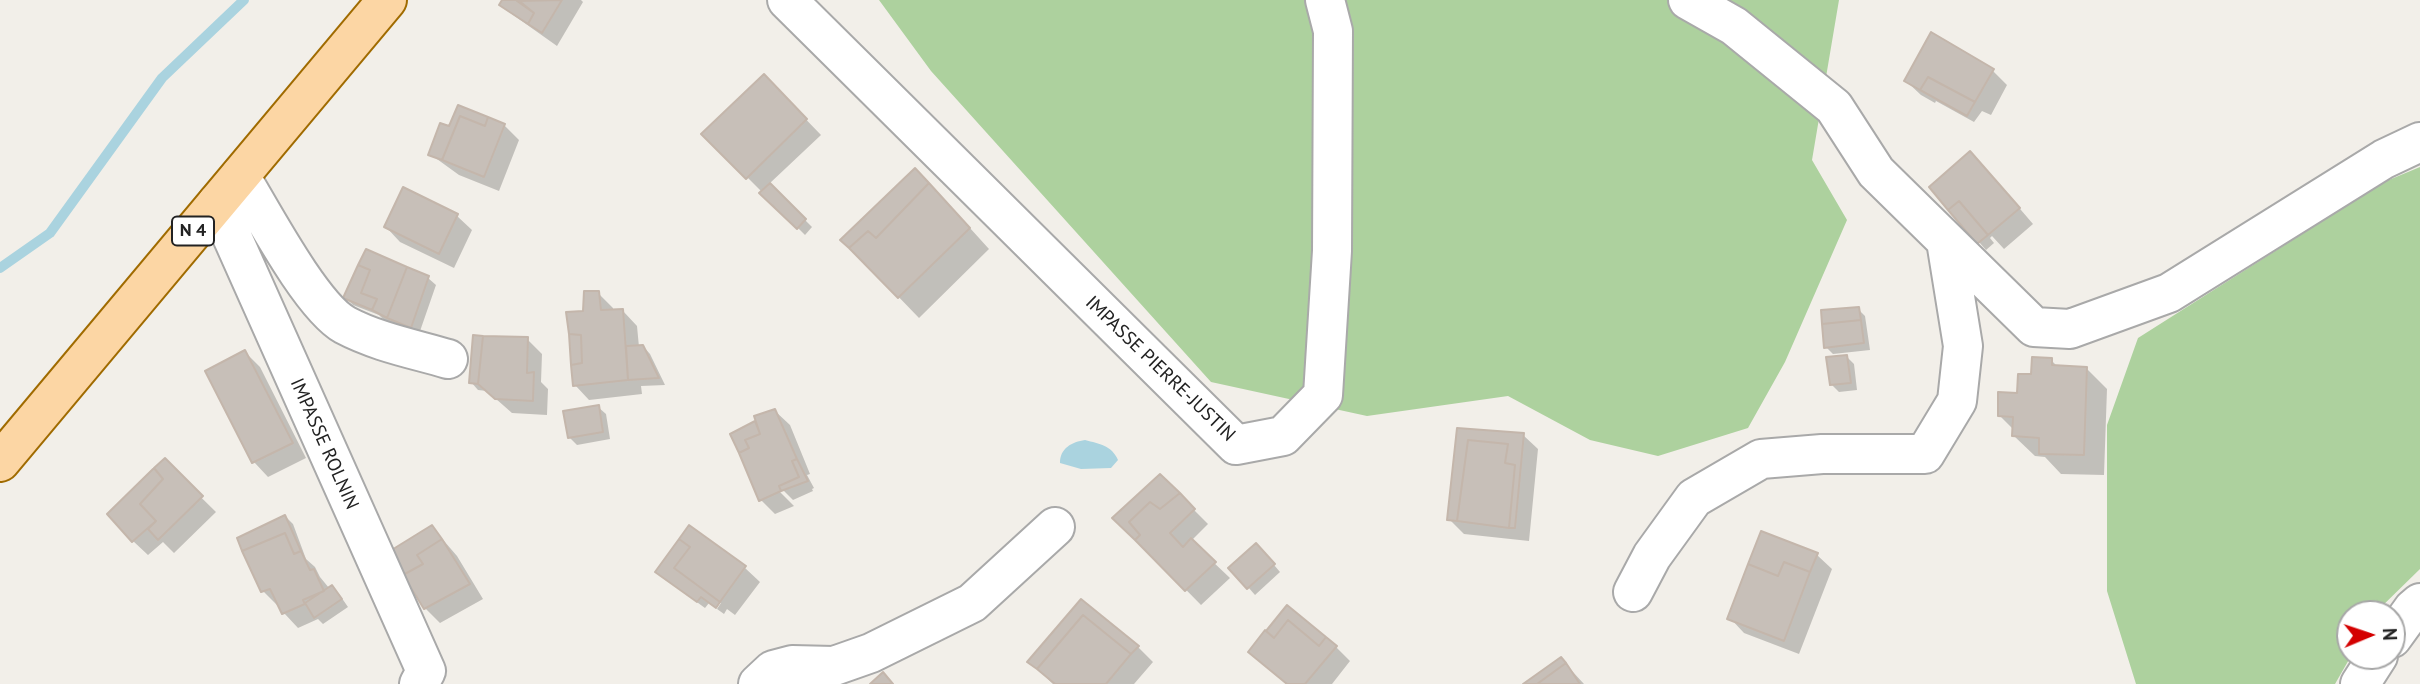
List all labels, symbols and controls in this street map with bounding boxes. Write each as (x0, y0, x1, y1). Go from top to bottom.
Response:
road number: N 4 (172, 216, 214, 246)
street label: IMPASSE PIERRE-JUSTIN (1080, 292, 1240, 446)
street label: IMPASSE ROLNIN (285, 375, 363, 513)
north arrow (2336, 600, 2406, 670)
text: N (2378, 628, 2402, 641)

